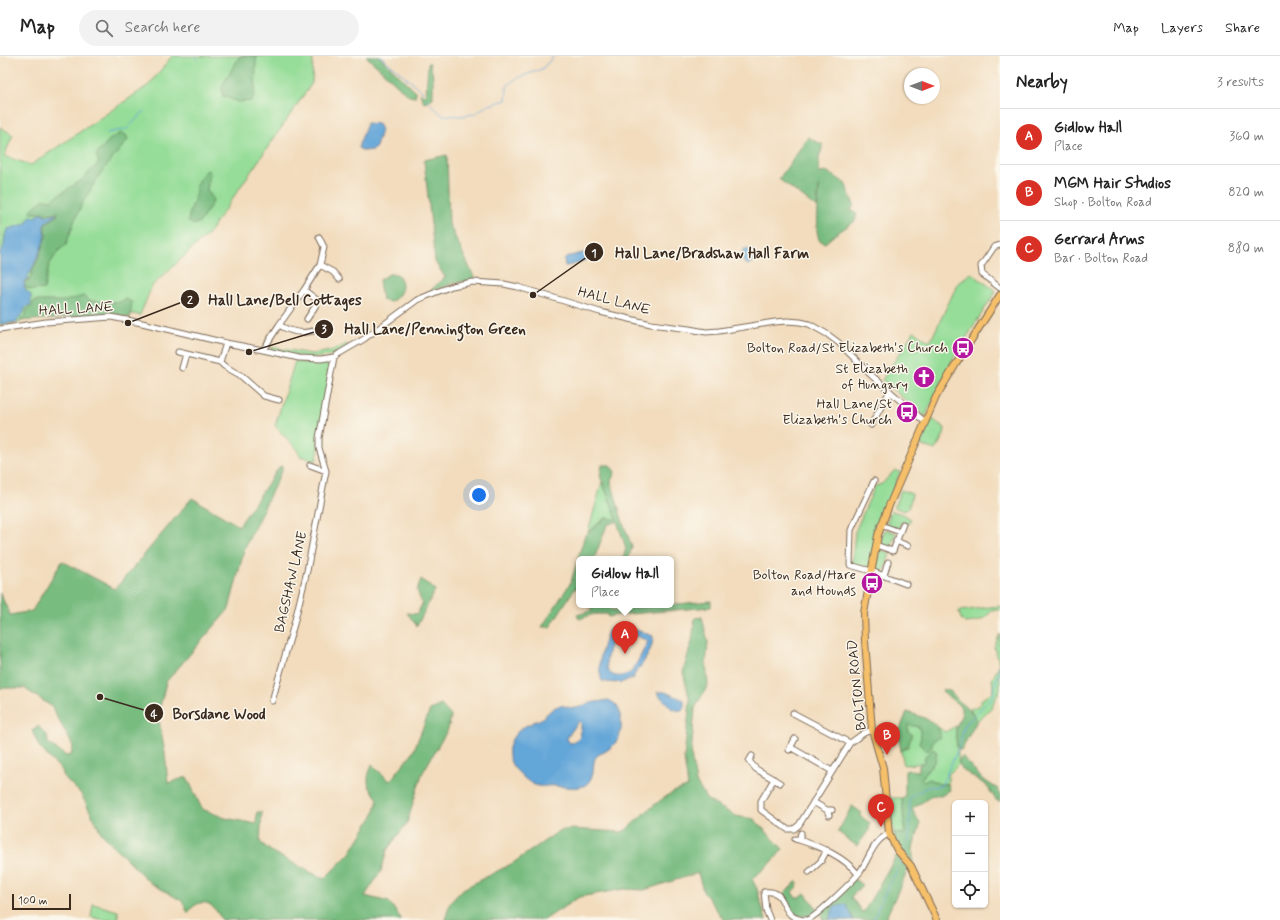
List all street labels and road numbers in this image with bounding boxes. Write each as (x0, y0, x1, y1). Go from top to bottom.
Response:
street label: HALL LANE (576, 283, 652, 319)
street label: HALL LANE (38, 298, 114, 320)
street label: BAGSHAW LANE (271, 530, 311, 634)
street label: BOLTON ROAD (843, 639, 871, 731)

